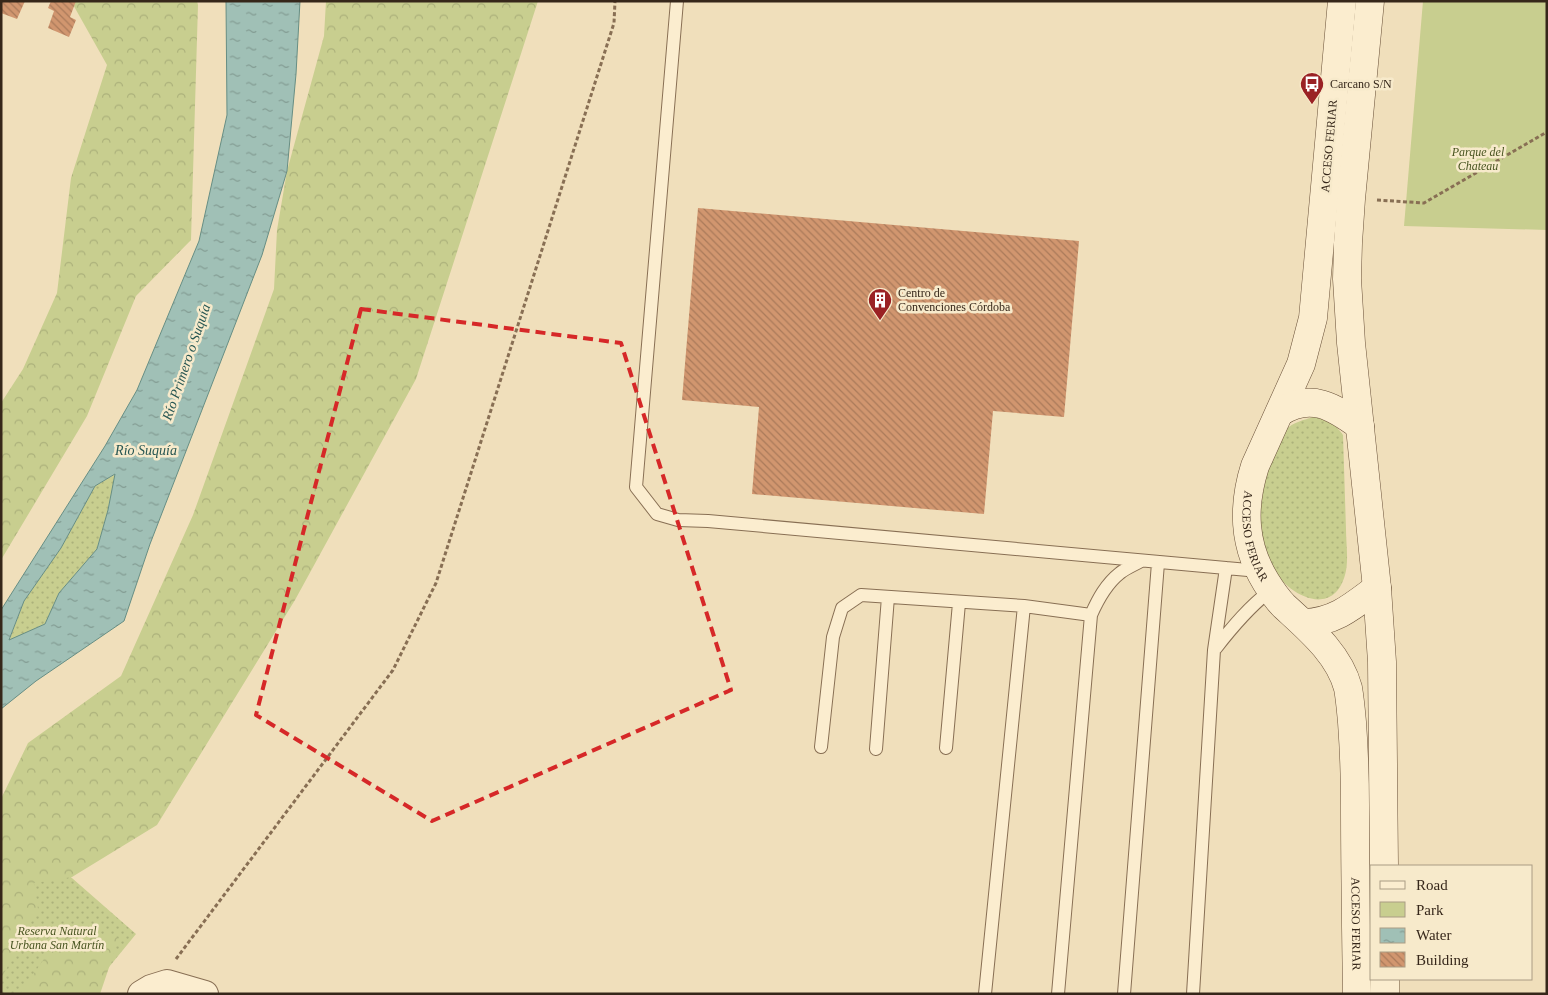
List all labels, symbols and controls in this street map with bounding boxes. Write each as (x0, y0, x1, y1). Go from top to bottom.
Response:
bus stop icon: Carcano S/N (1299, 71, 1325, 105)
place label: Carcano S/N (1330, 77, 1392, 91)
street label: ACCESO FERIAR (1318, 99, 1340, 193)
park label: Parque del Chateau (1451, 145, 1505, 173)
place label: Centro de Convenciones Córdoba (898, 286, 1011, 314)
building icon: Centro de Convenciones Córdoba (867, 287, 893, 321)
water label: Río Primero o Suquía (159, 302, 213, 423)
water label: Río Suquía (114, 443, 177, 458)
street label: ACCESO FERIAR (1240, 490, 1271, 584)
legend (1370, 865, 1533, 980)
street label: ACCESO FERIAR (1348, 877, 1364, 971)
text: Road (1416, 877, 1448, 893)
text: Park (1416, 902, 1444, 918)
park label: Reserva Natural Urbana San Martín (10, 924, 104, 952)
text: Water (1416, 927, 1451, 943)
text: Building (1416, 952, 1469, 968)

